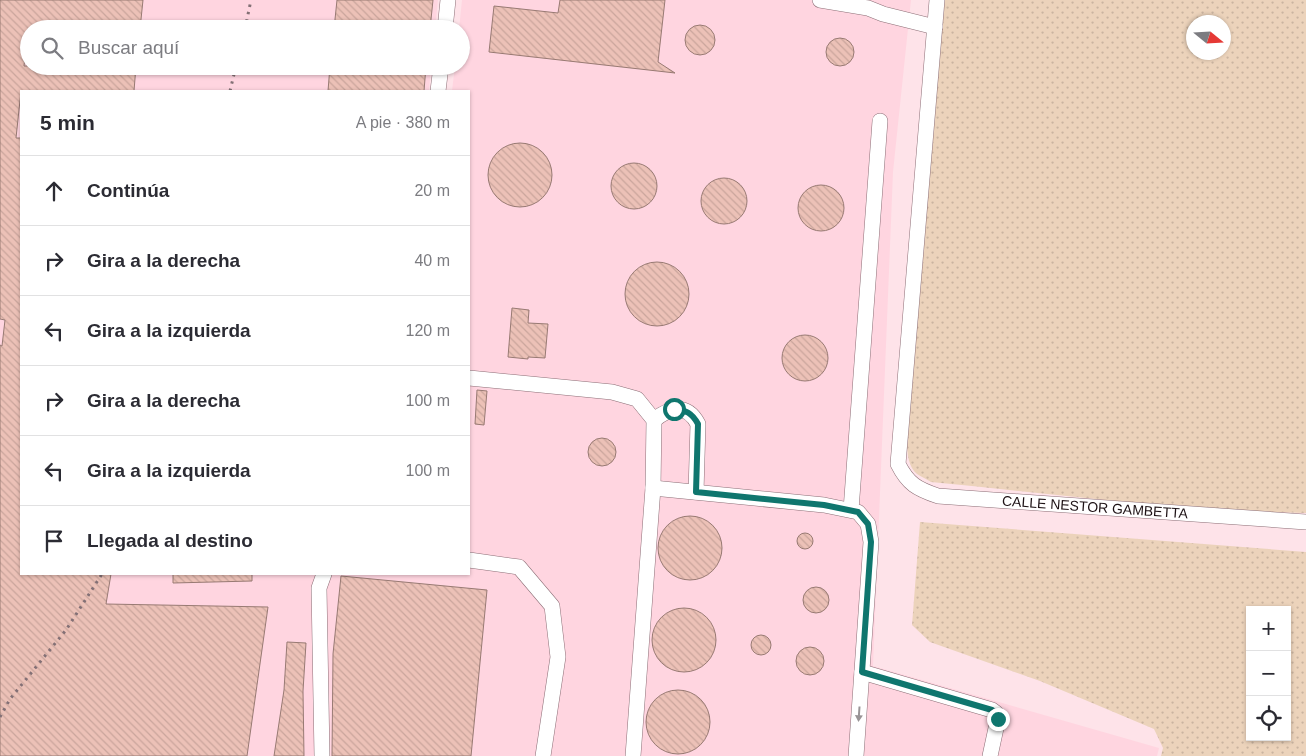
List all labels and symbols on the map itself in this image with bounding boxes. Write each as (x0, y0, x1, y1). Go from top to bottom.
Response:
north arrow (1186, 15, 1231, 60)
route start (663, 398, 686, 421)
street label: CALLE NESTOR GAMBETTA (1002, 493, 1189, 522)
one-way arrow (855, 706, 863, 722)
route end (987, 708, 1010, 731)

